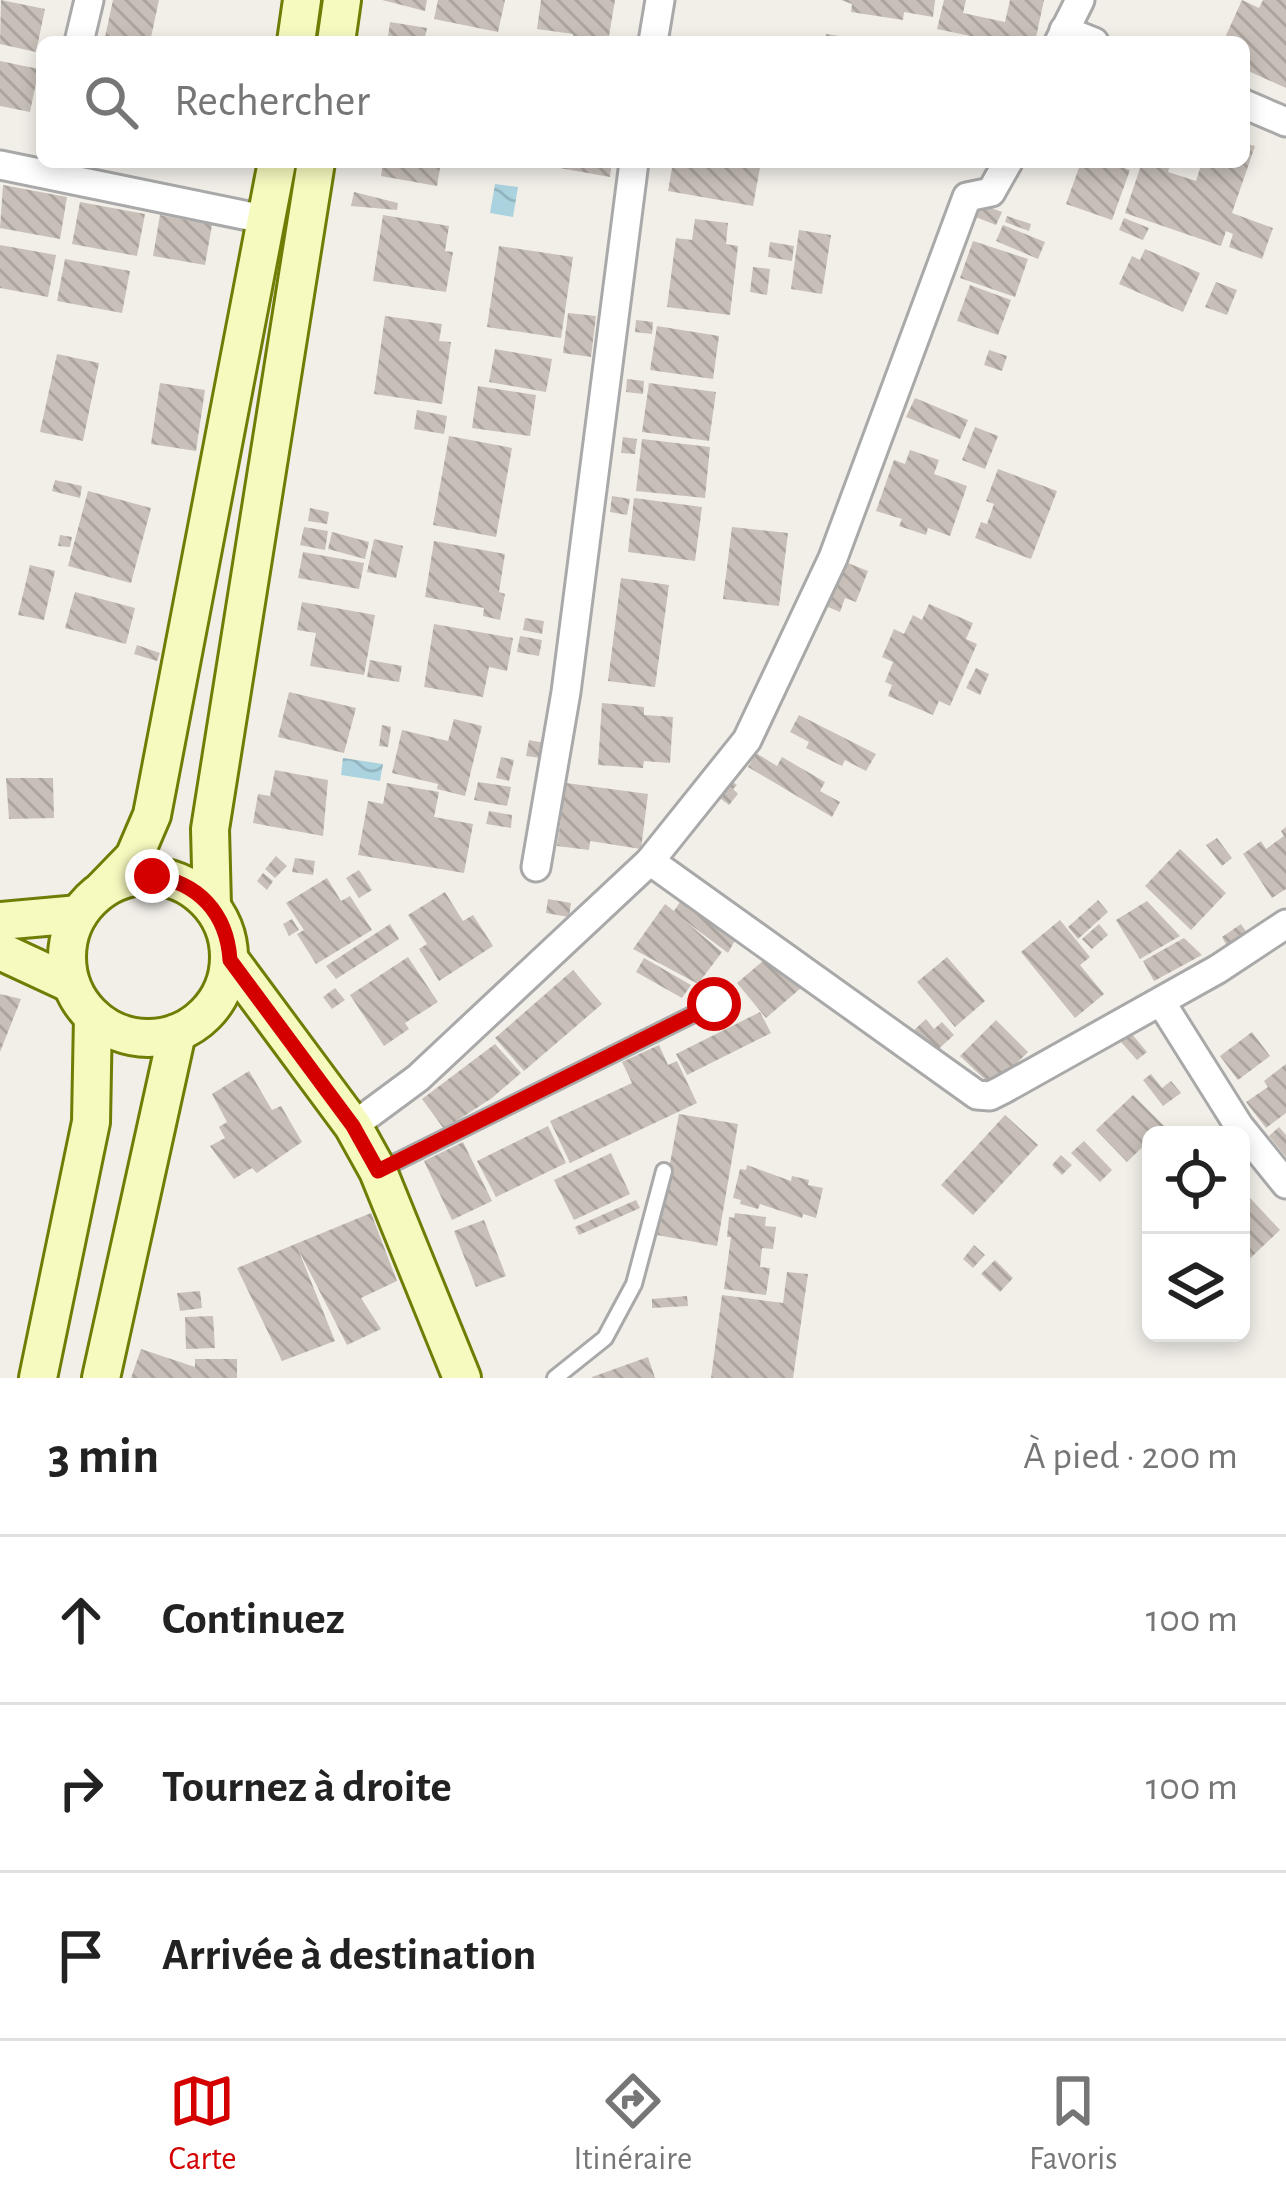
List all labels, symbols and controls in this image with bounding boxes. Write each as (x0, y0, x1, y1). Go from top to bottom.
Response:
search box (36, 36, 1250, 168)
icon: search (78, 69, 144, 135)
text: Rechercher (174, 79, 370, 124)
route end (125, 849, 179, 903)
route start (687, 977, 741, 1031)
map controls (1142, 1126, 1250, 1342)
button: locate (1142, 1126, 1250, 1234)
button: layers (1142, 1234, 1250, 1342)
text: 3 min (48, 1431, 159, 1482)
text: À pied · 200 m (1023, 1437, 1238, 1476)
icon: ahead (48, 1587, 114, 1653)
text: Continuez (162, 1597, 345, 1642)
text: 100 m (1146, 1600, 1238, 1639)
icon: right (48, 1755, 114, 1821)
text: Tournez à droite (162, 1765, 452, 1810)
text: 100 m (1146, 1768, 1238, 1807)
icon: arrive (48, 1923, 114, 1989)
text: Arrivée à destination (162, 1933, 536, 1978)
tab: Carte (168, 2068, 236, 2180)
tab: Itinéraire (573, 2068, 692, 2180)
tab: Favoris (1029, 2068, 1117, 2180)

